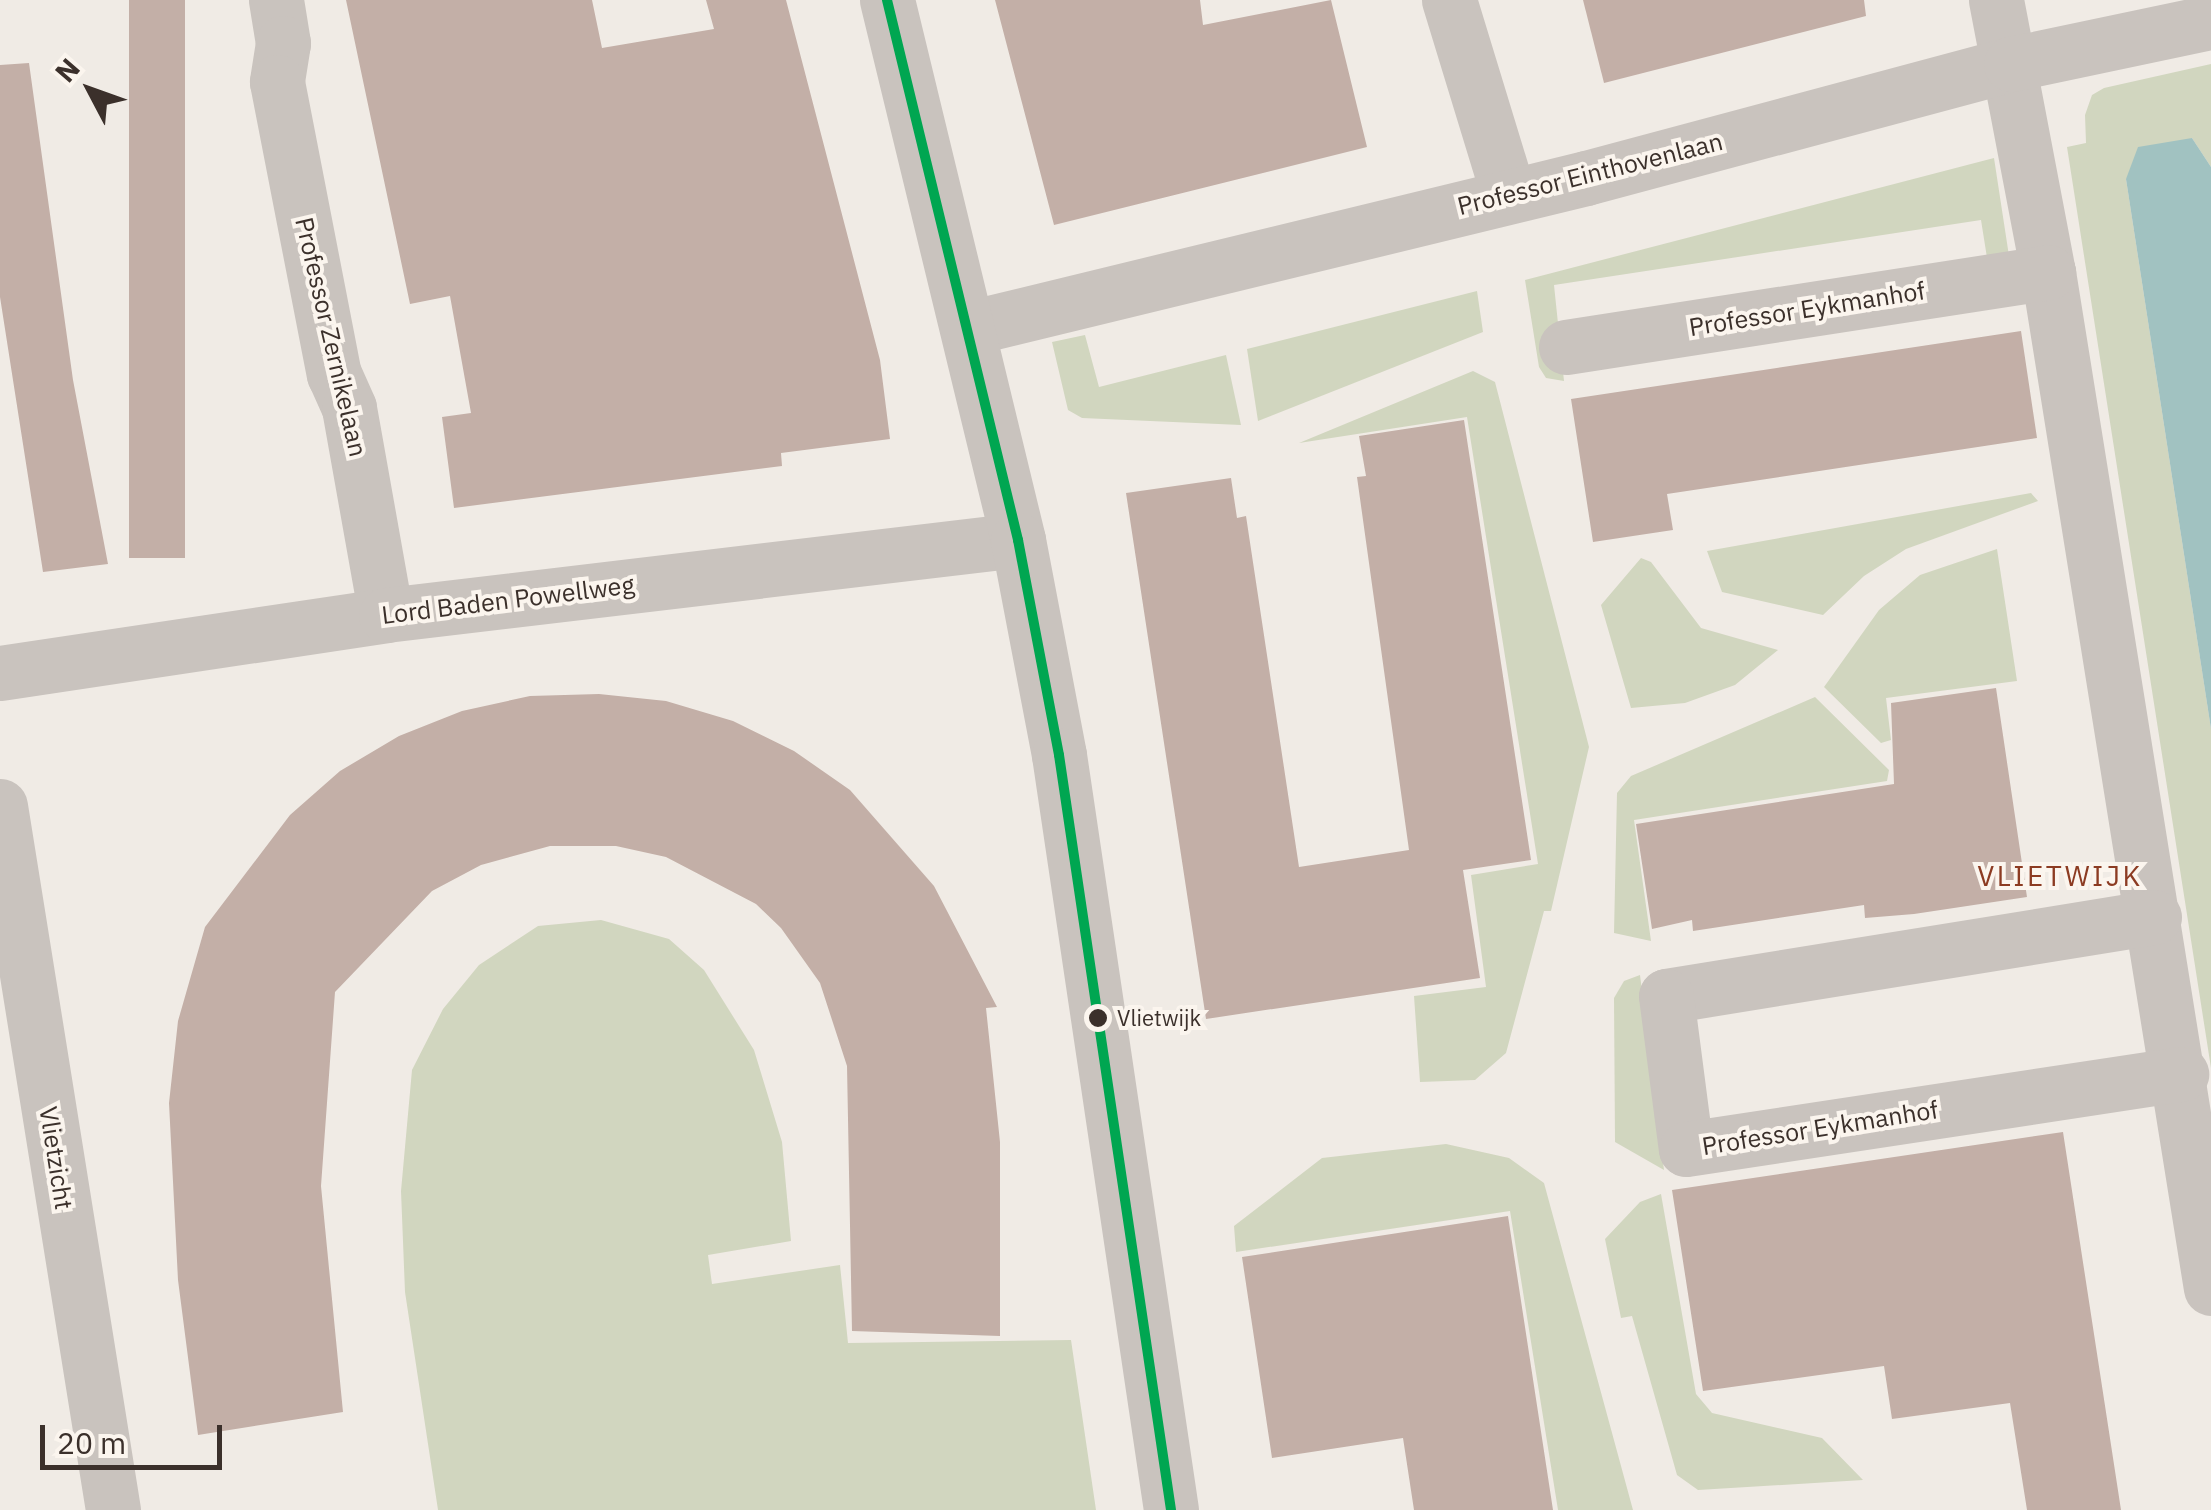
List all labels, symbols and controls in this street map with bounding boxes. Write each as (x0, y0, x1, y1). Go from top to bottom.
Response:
north arrow (40, 40, 140, 140)
text: N (46, 50, 88, 90)
street label: Professor Einthovenlaan (1454, 127, 1726, 221)
street label: Professor Zernikelaan (289, 214, 373, 460)
street label: Professor Eykmanhof (1687, 276, 1927, 342)
street label: Lord Baden Powellweg (380, 570, 636, 630)
district label: VLIETWIJK (1977, 859, 2143, 893)
place label: Vlietwijk (1117, 1005, 1201, 1031)
marker: Vlietwijk (1088, 1008, 1108, 1028)
street label: Professor Eykmanhof (1700, 1095, 1940, 1161)
street label: Vlietzicht (33, 1104, 79, 1212)
scale bar (45, 1405, 228, 1467)
text: 20 m (57, 1423, 126, 1462)

